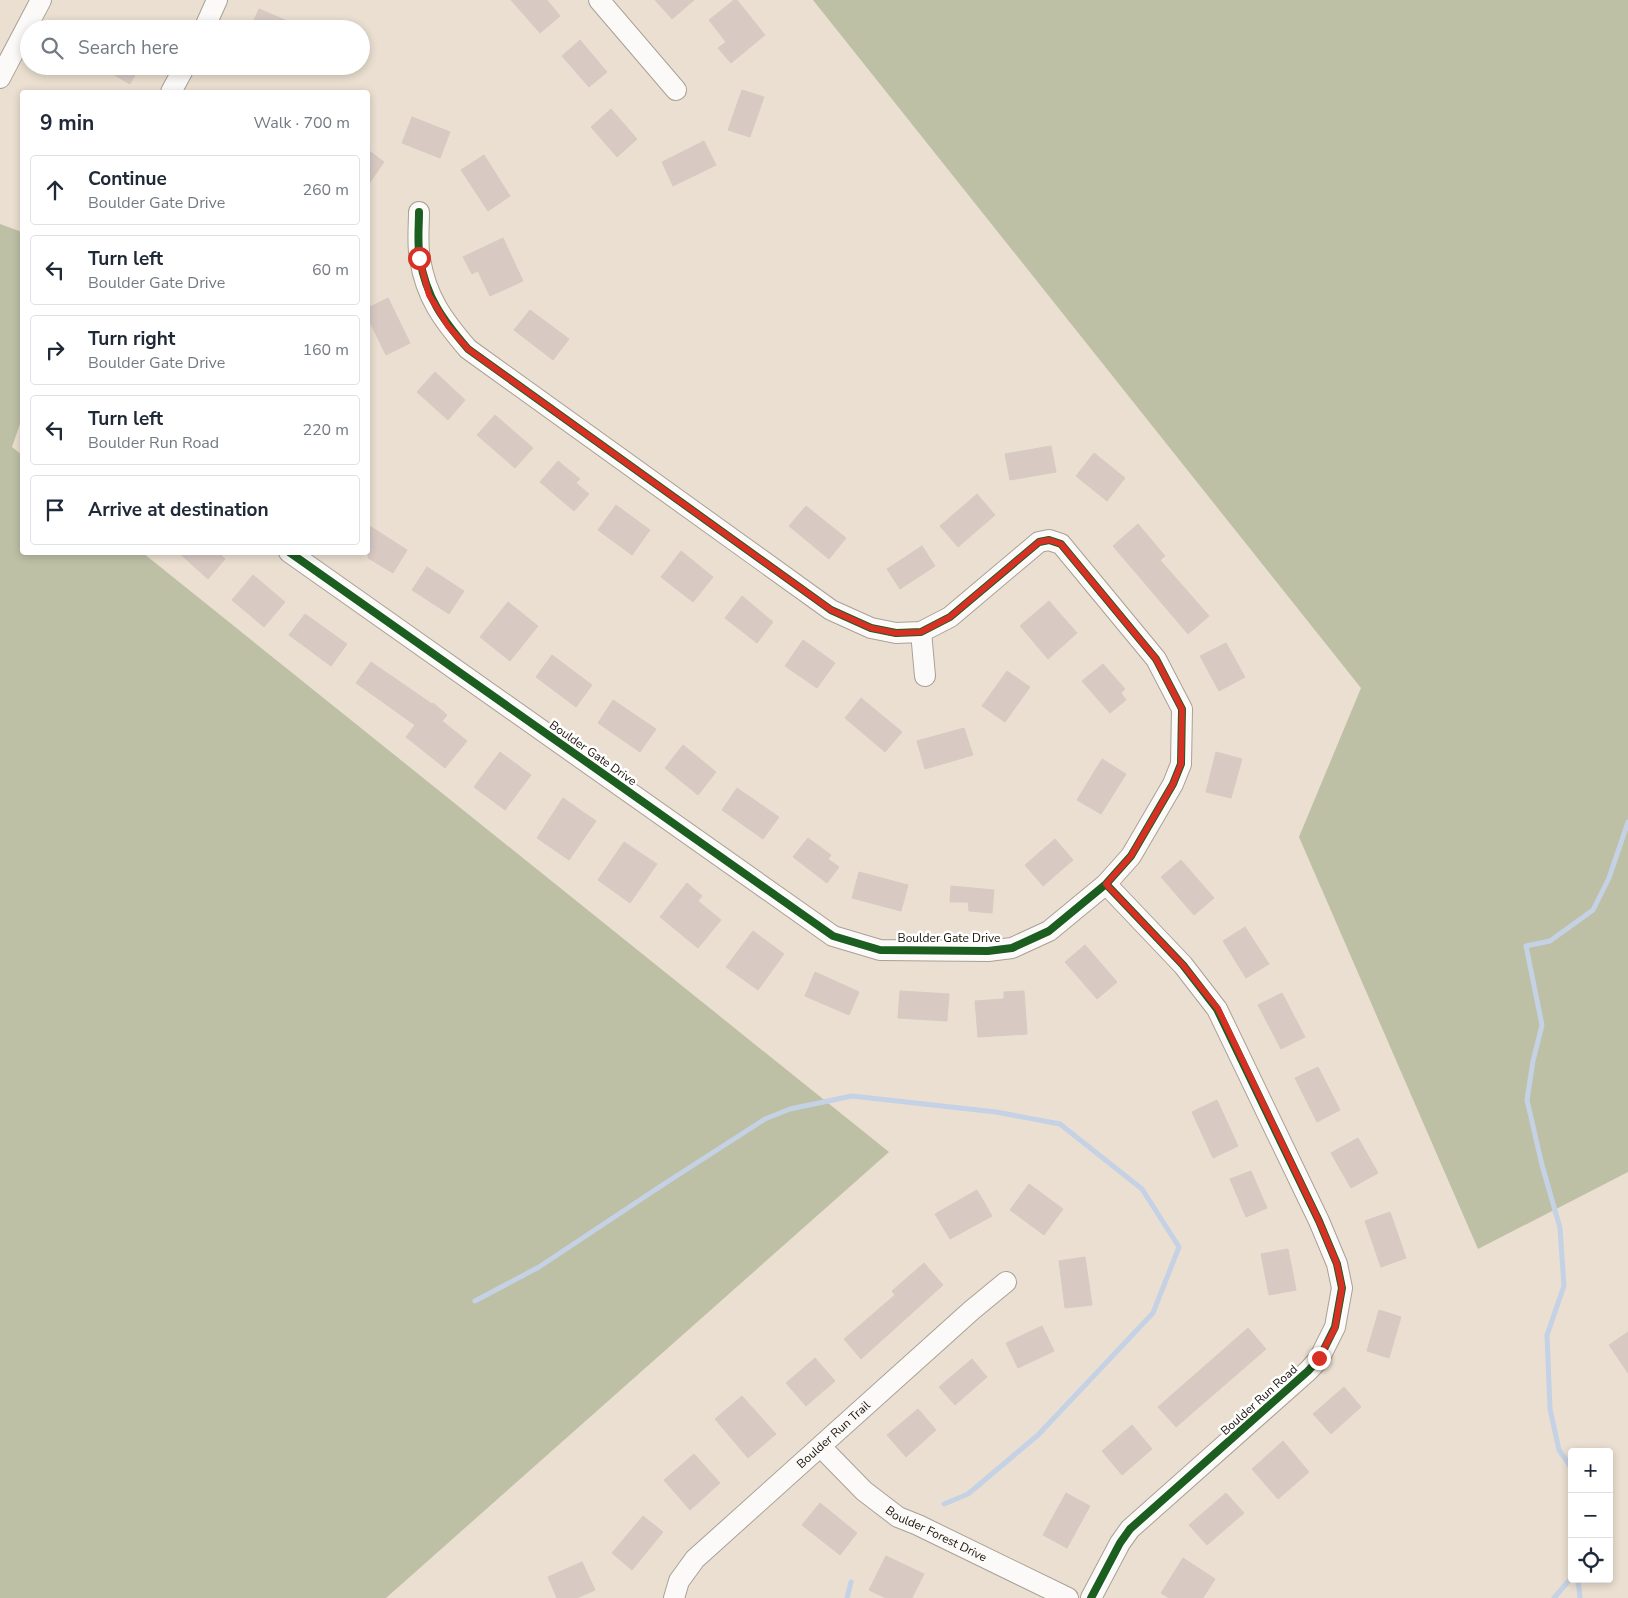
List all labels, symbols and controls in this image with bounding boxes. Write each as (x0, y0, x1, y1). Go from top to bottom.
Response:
search box (20, 20, 370, 75)
icon: search (38, 34, 66, 62)
text: Search here (78, 35, 179, 61)
text: 9 min (40, 109, 94, 137)
text: Walk · 700 m (254, 112, 350, 134)
text: Continue (88, 166, 167, 192)
icon: ahead (41, 176, 69, 204)
text: 260 m (302, 179, 349, 201)
text: Boulder Gate Drive (88, 192, 225, 214)
text: Turn left (88, 246, 163, 272)
route start (408, 247, 431, 270)
icon: left (41, 256, 69, 284)
text: 60 m (312, 259, 349, 281)
text: Boulder Gate Drive (88, 272, 225, 294)
text: Turn right (88, 326, 175, 352)
icon: right (41, 336, 69, 364)
text: 160 m (302, 339, 349, 361)
text: Boulder Gate Drive (88, 352, 225, 374)
text: Turn left (88, 406, 163, 432)
icon: left (41, 416, 69, 444)
text: 220 m (302, 419, 349, 441)
text: Boulder Run Road (88, 432, 219, 454)
icon: arrive (41, 496, 69, 524)
text: Arrive at destination (88, 497, 269, 523)
street label: Boulder Gate Drive (546, 717, 640, 789)
street label: Boulder Gate Drive (898, 930, 1000, 946)
route end (1308, 1347, 1331, 1370)
street label: Boulder Run Road (1217, 1361, 1301, 1439)
street label: Boulder Run Trail (793, 1397, 874, 1472)
map controls (1568, 1448, 1613, 1583)
button: + (1568, 1448, 1613, 1493)
button: − (1568, 1493, 1613, 1538)
street label: Boulder Forest Drive (882, 1502, 990, 1565)
button: locate (1568, 1538, 1613, 1583)

